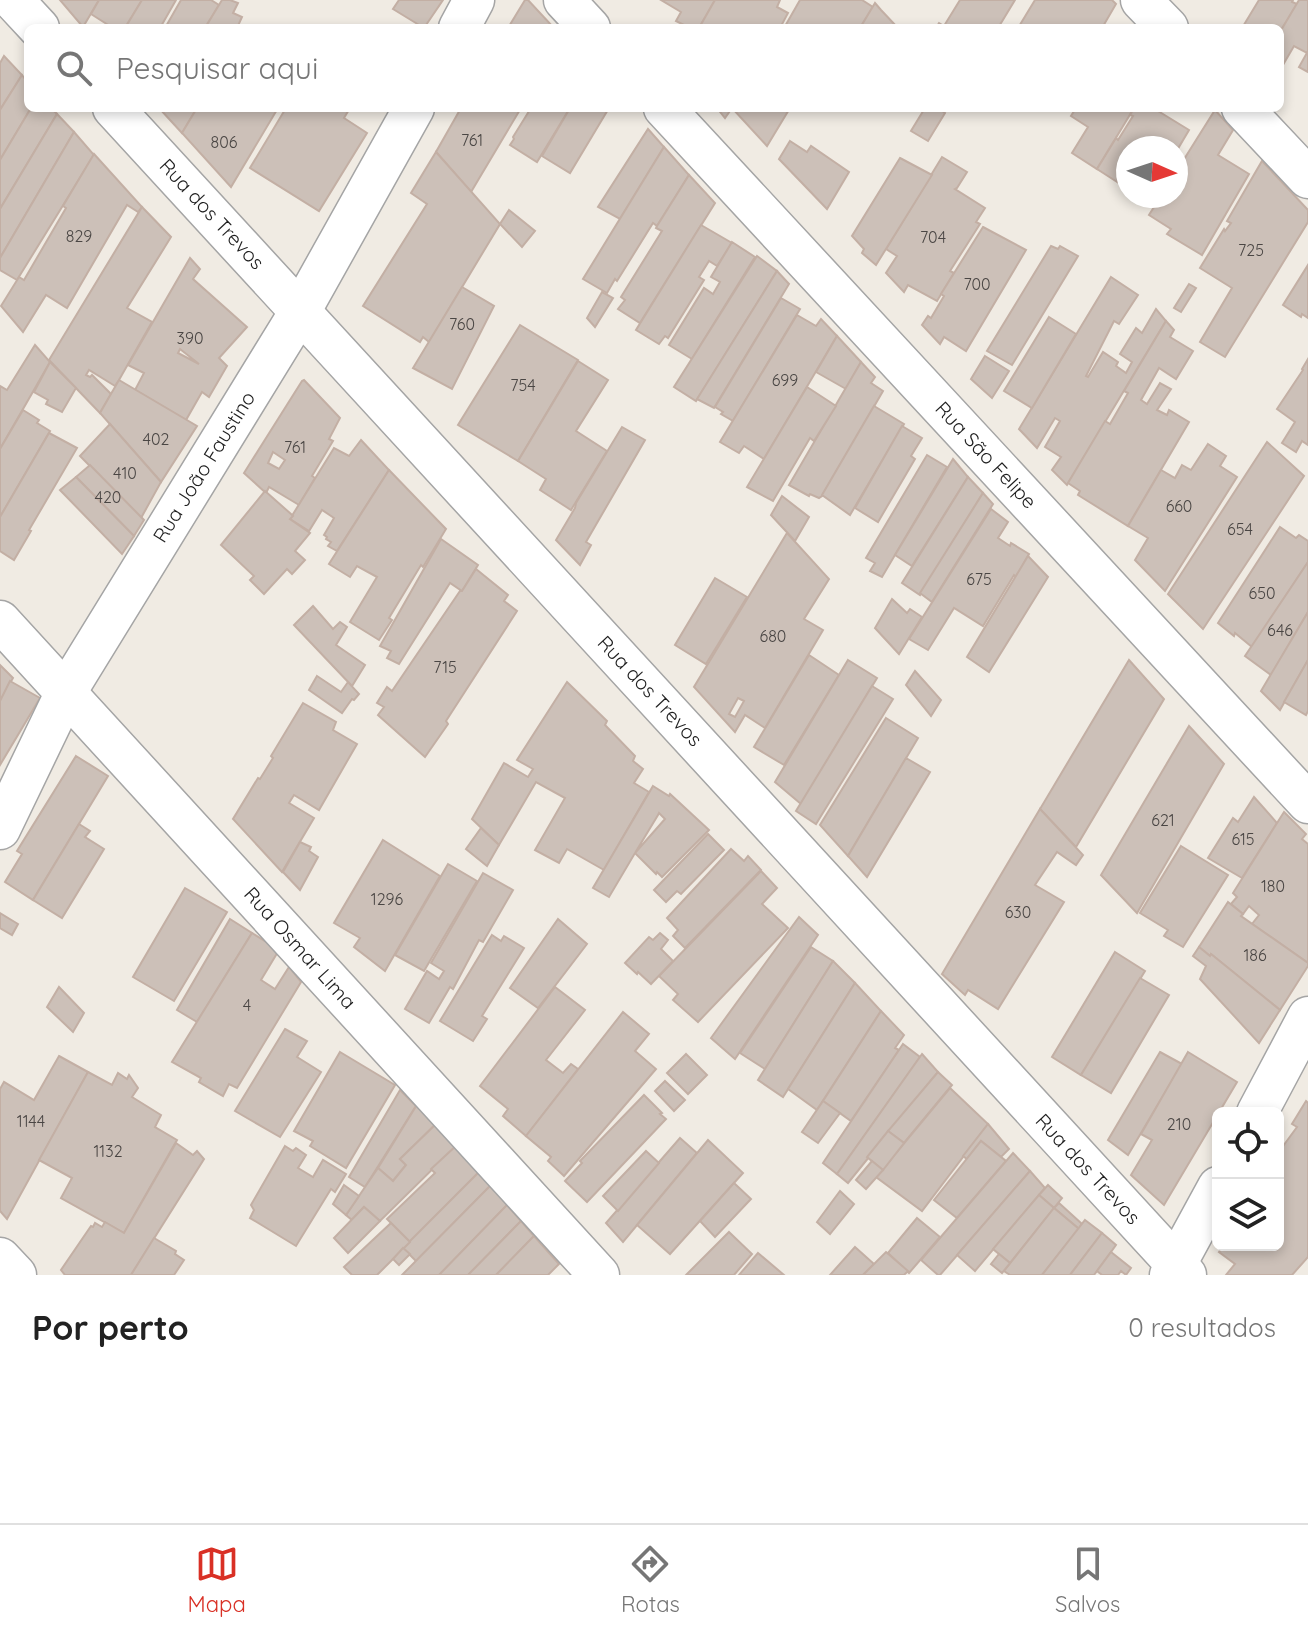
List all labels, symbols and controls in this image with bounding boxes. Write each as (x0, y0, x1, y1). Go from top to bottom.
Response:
search box (24, 24, 1284, 112)
icon: search (52, 46, 96, 90)
text: Pesquisar aqui (116, 49, 318, 87)
house number: 761 (461, 130, 483, 150)
house number: 806 (211, 132, 238, 152)
north arrow (1116, 136, 1188, 208)
street label: Rua dos Trevos (155, 153, 270, 274)
house number: 829 (66, 226, 92, 246)
house number: 704 (920, 227, 946, 247)
house number: 725 (1238, 240, 1264, 260)
house number: 700 (963, 274, 991, 294)
house number: 760 (449, 314, 475, 334)
house number: 390 (177, 328, 203, 348)
house number: 699 (772, 370, 798, 390)
house number: 754 (510, 375, 536, 395)
street label: Rua João Faustino (147, 386, 260, 547)
street label: Rua São Felipe (930, 396, 1042, 514)
house number: 402 (143, 429, 170, 449)
house number: 761 (284, 437, 306, 457)
house number: 410 (113, 463, 137, 483)
house number: 420 (95, 487, 121, 507)
house number: 660 (1166, 496, 1192, 516)
house number: 654 (1227, 519, 1253, 539)
house number: 675 (966, 569, 992, 589)
house number: 650 (1249, 583, 1275, 603)
house number: 646 (1267, 620, 1293, 640)
house number: 680 (760, 626, 786, 646)
street label: Rua dos Trevos (593, 630, 708, 751)
house number: 715 (433, 657, 457, 677)
house number: 621 (1151, 810, 1175, 830)
house number: 615 (1231, 829, 1255, 849)
house number: 180 (1261, 876, 1285, 896)
street label: Rua Osmar Lima (239, 881, 362, 1014)
house number: 1296 (371, 889, 404, 909)
house number: 630 (1005, 902, 1031, 922)
house number: 186 (1243, 945, 1267, 965)
house number: 4 (243, 995, 251, 1015)
map controls (1212, 1107, 1284, 1251)
button: locate (1212, 1107, 1284, 1179)
street label: Rua dos Trevos (1031, 1108, 1146, 1229)
house number: 1144 (17, 1111, 45, 1131)
house number: 210 (1167, 1114, 1191, 1134)
house number: 1132 (93, 1141, 123, 1161)
button: layers (1212, 1179, 1284, 1251)
text: Por perto (32, 1306, 189, 1349)
text: 0 resultados (1128, 1311, 1276, 1344)
tab: Mapa (188, 1542, 246, 1618)
tab: Rotas (621, 1542, 680, 1618)
tab: Salvos (1055, 1542, 1120, 1618)

